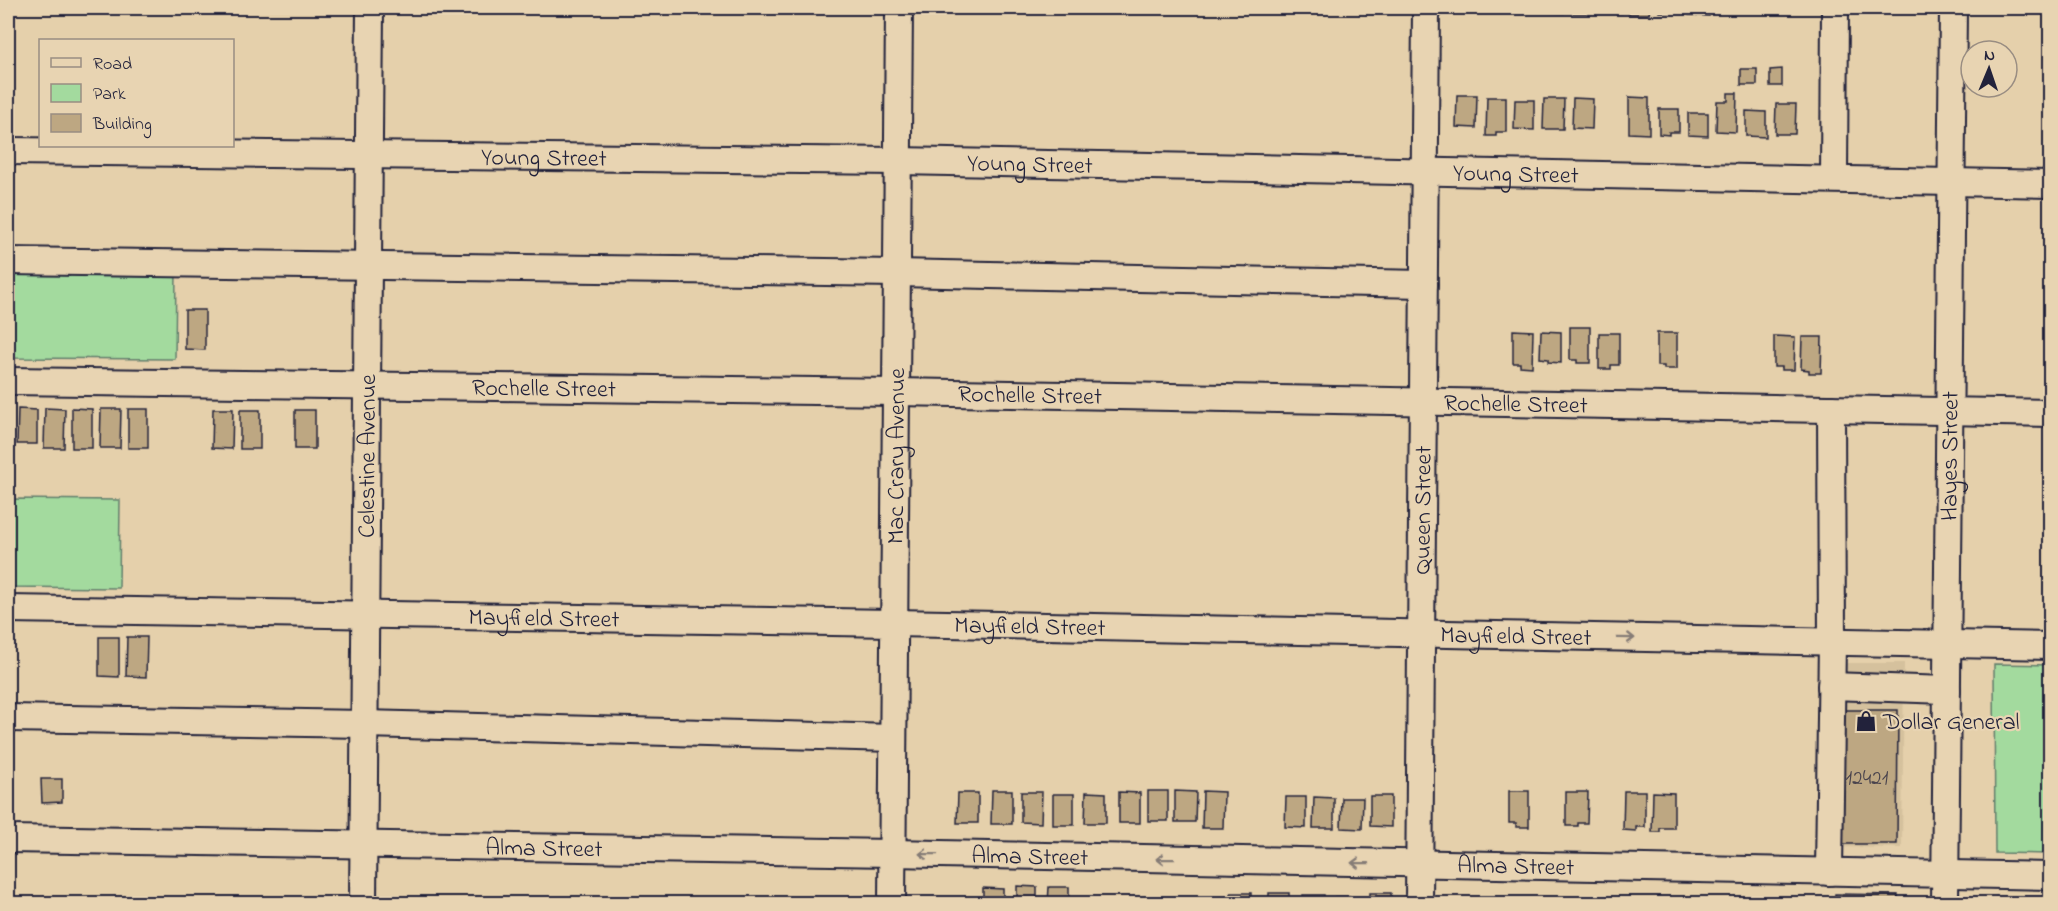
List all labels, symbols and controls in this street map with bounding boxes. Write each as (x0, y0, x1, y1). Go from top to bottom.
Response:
legend (39, 39, 234, 147)
north arrow (1959, 39, 2019, 99)
text: N (1984, 44, 1995, 68)
text: Road (93, 52, 132, 78)
text: Park (93, 82, 126, 108)
text: Building (92, 112, 152, 139)
street label: Young Street (481, 141, 607, 178)
street label: Young Street (967, 147, 1093, 185)
street label: Young Street (1453, 157, 1579, 195)
street label: Mac Crary Avenue (880, 367, 917, 544)
street label: Rochelle Street (472, 372, 616, 409)
street label: Celestine Avenue (351, 374, 387, 538)
street label: Rochelle Street (958, 378, 1102, 416)
street label: Rochelle Street (1443, 387, 1588, 425)
street label: Hayes Street (1933, 391, 1970, 521)
street label: Queen Street (1407, 445, 1443, 575)
street label: Mayfield Street (468, 601, 620, 639)
street label: Mayfield Street (954, 609, 1106, 647)
street label: Mayfield Street (1440, 619, 1592, 657)
one-way arrow (1615, 632, 1635, 643)
place label: Dollar General (1882, 706, 2020, 741)
shop icon: Dollar General (1854, 709, 1878, 733)
house number: 12421 (1846, 764, 1889, 794)
street label: Alma Street (485, 832, 603, 868)
street label: Alma Street (971, 840, 1089, 877)
one-way arrow (919, 848, 939, 860)
street label: Alma Street (1457, 849, 1575, 887)
one-way arrow (1156, 853, 1176, 865)
one-way arrow (1351, 857, 1371, 868)

